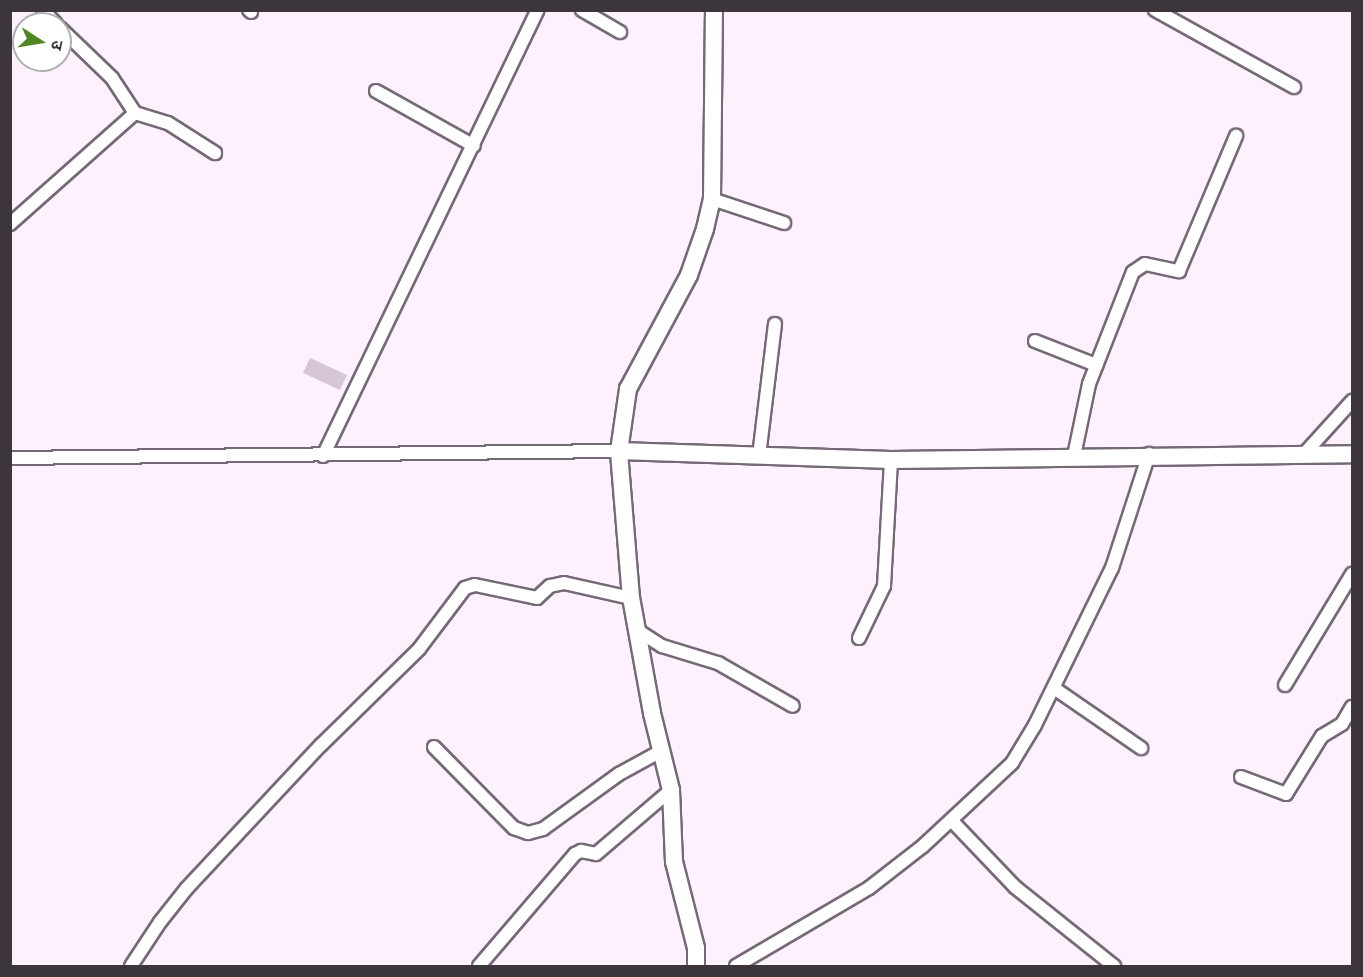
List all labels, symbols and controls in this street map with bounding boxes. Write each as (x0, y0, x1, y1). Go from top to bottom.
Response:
north arrow (12, 12, 72, 72)
text: उ (46, 38, 69, 52)

